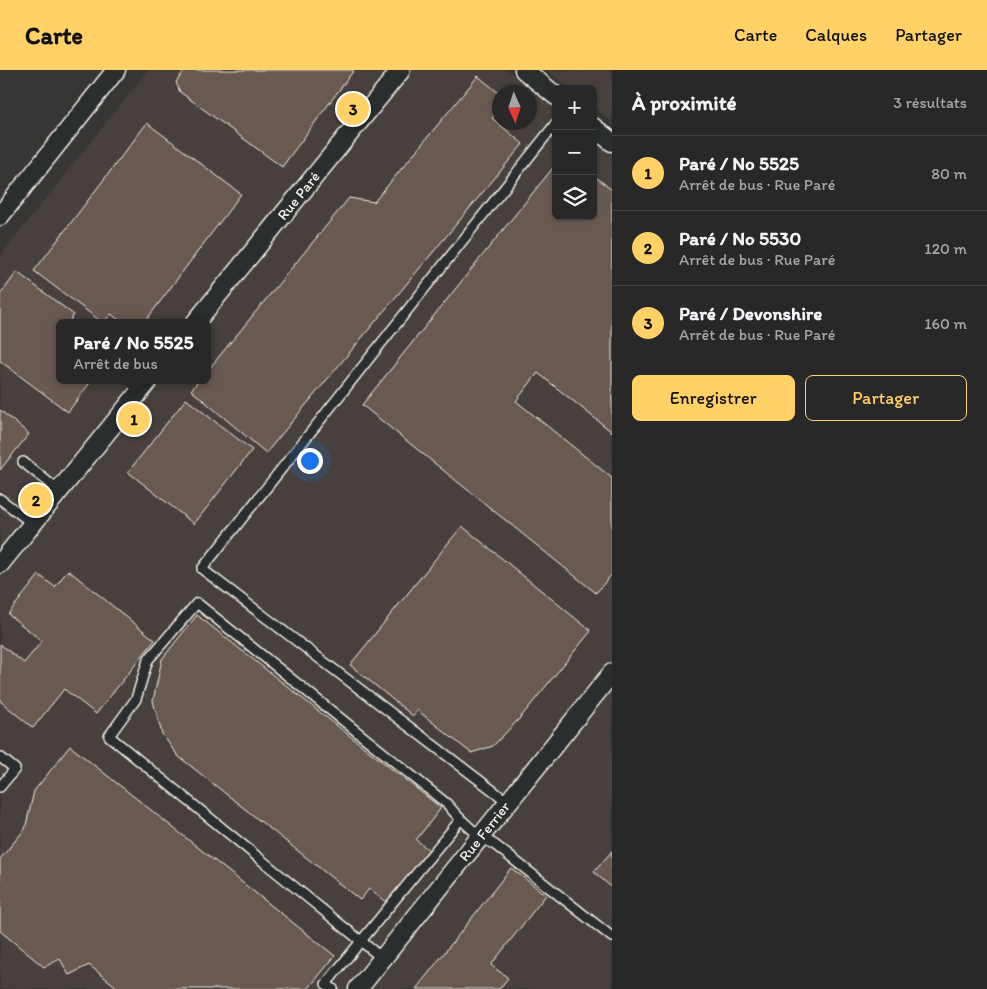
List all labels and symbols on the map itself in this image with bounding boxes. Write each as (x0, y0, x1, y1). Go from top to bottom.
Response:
north arrow (492, 85, 537, 130)
pin: 3 (337, 90, 369, 128)
street label: Rue Paré (273, 168, 324, 224)
pin: 1 (118, 400, 150, 438)
your location (297, 448, 323, 474)
pin: 2 (20, 481, 52, 519)
street label: Rue Ferrier (455, 798, 514, 865)

